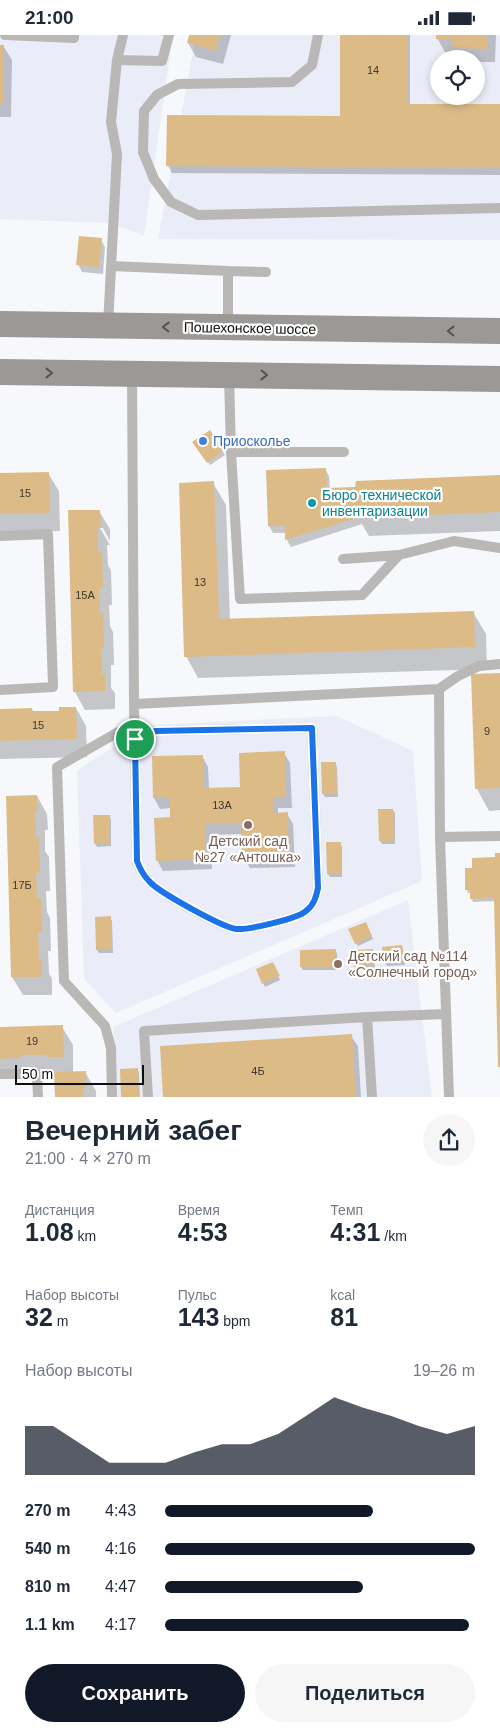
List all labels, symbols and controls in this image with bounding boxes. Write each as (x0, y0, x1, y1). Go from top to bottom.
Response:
text: 21:00 (25, 7, 74, 28)
map controls (430, 50, 485, 105)
button: locate (430, 50, 485, 105)
house number: 14 (367, 64, 379, 76)
street label: Пошехонское шоссе (184, 319, 317, 337)
one-way arrow (162, 322, 170, 332)
one-way arrow (447, 326, 455, 336)
one-way arrow (45, 367, 53, 378)
one-way arrow (260, 370, 268, 380)
place label: Приосколье (213, 433, 291, 449)
marker: Приосколье (197, 435, 209, 447)
house number: 15 (19, 487, 31, 499)
place label: Бюро технической инвентаризации (322, 487, 441, 519)
marker: Бюро технической инвентаризации (306, 497, 318, 509)
house number: 13 (194, 576, 206, 588)
house number: 15А (75, 589, 95, 601)
pin (114, 718, 156, 760)
house number: 15 (32, 719, 44, 731)
icon: arrive (121, 725, 149, 753)
house number: 9 (484, 725, 490, 737)
house number: 13А (212, 799, 232, 811)
marker: Детский сад №27 «Антошка» (242, 819, 254, 831)
place label: Детский сад №27 «Антошка» (195, 833, 302, 865)
house number: 17Б (12, 879, 32, 891)
place label: Детский сад №114 «Солнечный город» (348, 948, 477, 980)
marker: Детский сад №114 «Солнечный город» (332, 958, 344, 970)
house number: 19 (26, 1035, 38, 1047)
scale bar (15, 1062, 144, 1085)
house number: 4Б (251, 1065, 265, 1077)
text: 50 m (22, 1066, 53, 1082)
button: share (423, 1114, 475, 1166)
text: Вечерний забег (25, 1115, 242, 1146)
text: 21:00 · 4 × 270 m (25, 1150, 151, 1167)
text: Дистанция (25, 1202, 95, 1218)
text: Время (178, 1202, 220, 1218)
text: Темп (330, 1202, 363, 1218)
text: 1.08 (25, 1218, 74, 1246)
text: 4:53 (178, 1218, 228, 1246)
text: 4:31 (330, 1218, 380, 1246)
text: km (74, 1228, 96, 1244)
text: /km (380, 1228, 407, 1244)
text: Набор высоты (25, 1287, 119, 1303)
text: Пульс (178, 1287, 217, 1303)
text: kcal (330, 1287, 355, 1303)
text: 32 (25, 1303, 53, 1331)
text: 143 (178, 1303, 219, 1331)
text: 81 (330, 1303, 358, 1331)
text: m (53, 1313, 68, 1329)
text: bpm (219, 1313, 251, 1329)
text: Набор высоты (25, 1362, 132, 1379)
text: 19–26 m (413, 1362, 475, 1379)
text: 270 m (25, 1502, 70, 1519)
text: 4:43 (105, 1502, 136, 1519)
text: 540 m (25, 1540, 70, 1557)
text: 4:16 (105, 1540, 136, 1557)
text: 810 m (25, 1578, 70, 1595)
text: 4:47 (105, 1578, 136, 1595)
text: 1.1 km (25, 1616, 75, 1633)
text: 4:17 (105, 1616, 136, 1633)
button: Сохранить (25, 1664, 245, 1722)
button: Поделиться (255, 1664, 475, 1722)

